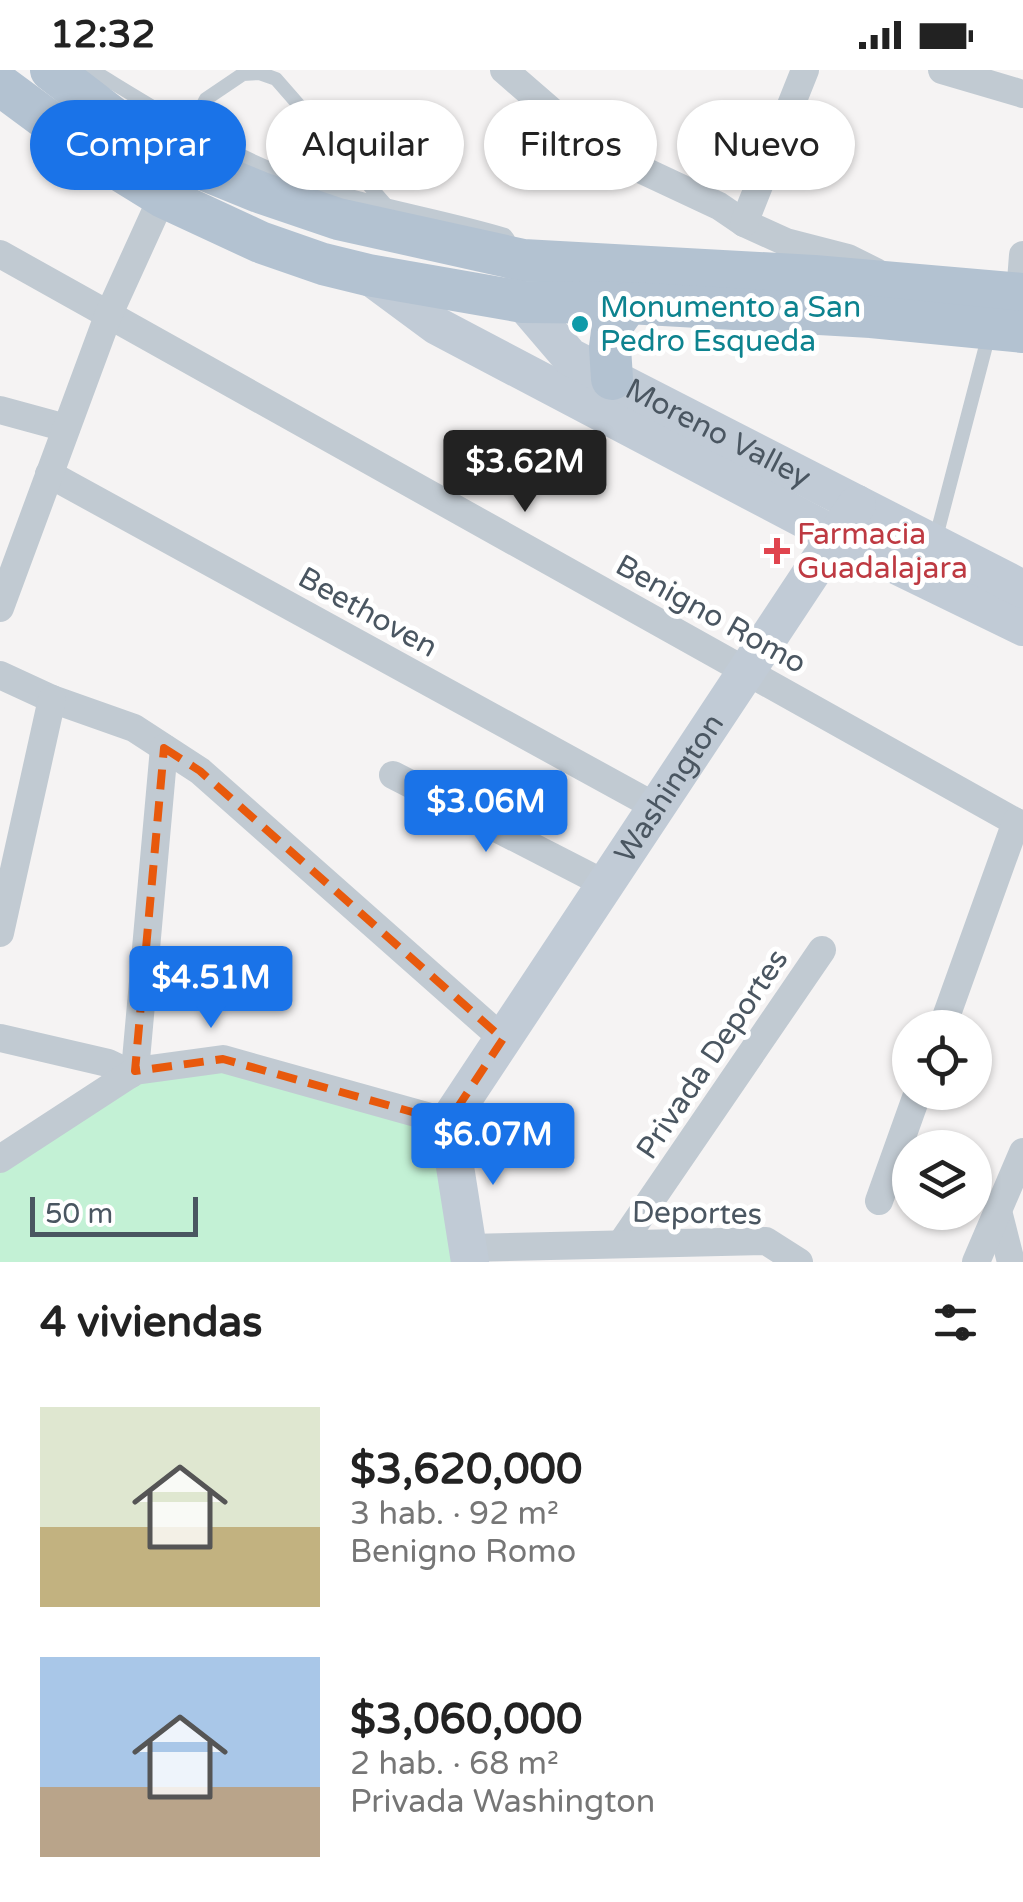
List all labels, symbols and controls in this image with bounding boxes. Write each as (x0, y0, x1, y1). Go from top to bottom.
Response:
text: 12:32 (50, 12, 155, 58)
chip: Comprar (30, 100, 246, 190)
chip: Alquilar (266, 100, 464, 190)
chip: Filtros (484, 100, 657, 190)
chip: Nuevo (677, 100, 855, 190)
place label: Monumento a San Pedro Esqueda (600, 289, 861, 360)
marker: Monumento a San Pedro Esqueda (569, 313, 591, 335)
street label: Moreno Valley (619, 371, 817, 496)
pin: $3.62M (444, 430, 606, 515)
text: $3.62M (465, 443, 585, 481)
place label: Farmacia Guadalajara (797, 516, 968, 587)
marker: Farmacia Guadalajara (766, 540, 788, 562)
street label: Benigno Romo (609, 547, 812, 682)
street label: Beethoven (292, 559, 444, 666)
street label: Washington (607, 707, 732, 870)
pin: $3.06M (405, 770, 567, 855)
text: $3.06M (426, 783, 546, 821)
street label: Privada Deportes (628, 942, 796, 1166)
pin: $4.51M (130, 946, 292, 1031)
text: $4.51M (151, 959, 271, 997)
map controls (892, 1010, 992, 1230)
button: locate (892, 1010, 992, 1110)
pin: $6.07M (412, 1103, 574, 1188)
text: $6.07M (433, 1116, 553, 1154)
button: layers (892, 1130, 992, 1230)
scale bar (30, 1192, 198, 1236)
street label: Deportes (632, 1194, 762, 1233)
text: 50 m (45, 1197, 113, 1231)
icon: filters (928, 1295, 983, 1350)
text: 4 viviendas (40, 1297, 262, 1348)
text: $3,620,000 (350, 1444, 582, 1495)
icon: home (120, 1447, 240, 1567)
text: 3 hab. · 92 m² (350, 1495, 559, 1533)
text: Benigno Romo (350, 1533, 576, 1571)
text: $3,060,000 (350, 1694, 582, 1745)
icon: home (120, 1697, 240, 1817)
text: 2 hab. · 68 m² (350, 1745, 559, 1783)
text: Privada Washington (350, 1783, 655, 1821)

